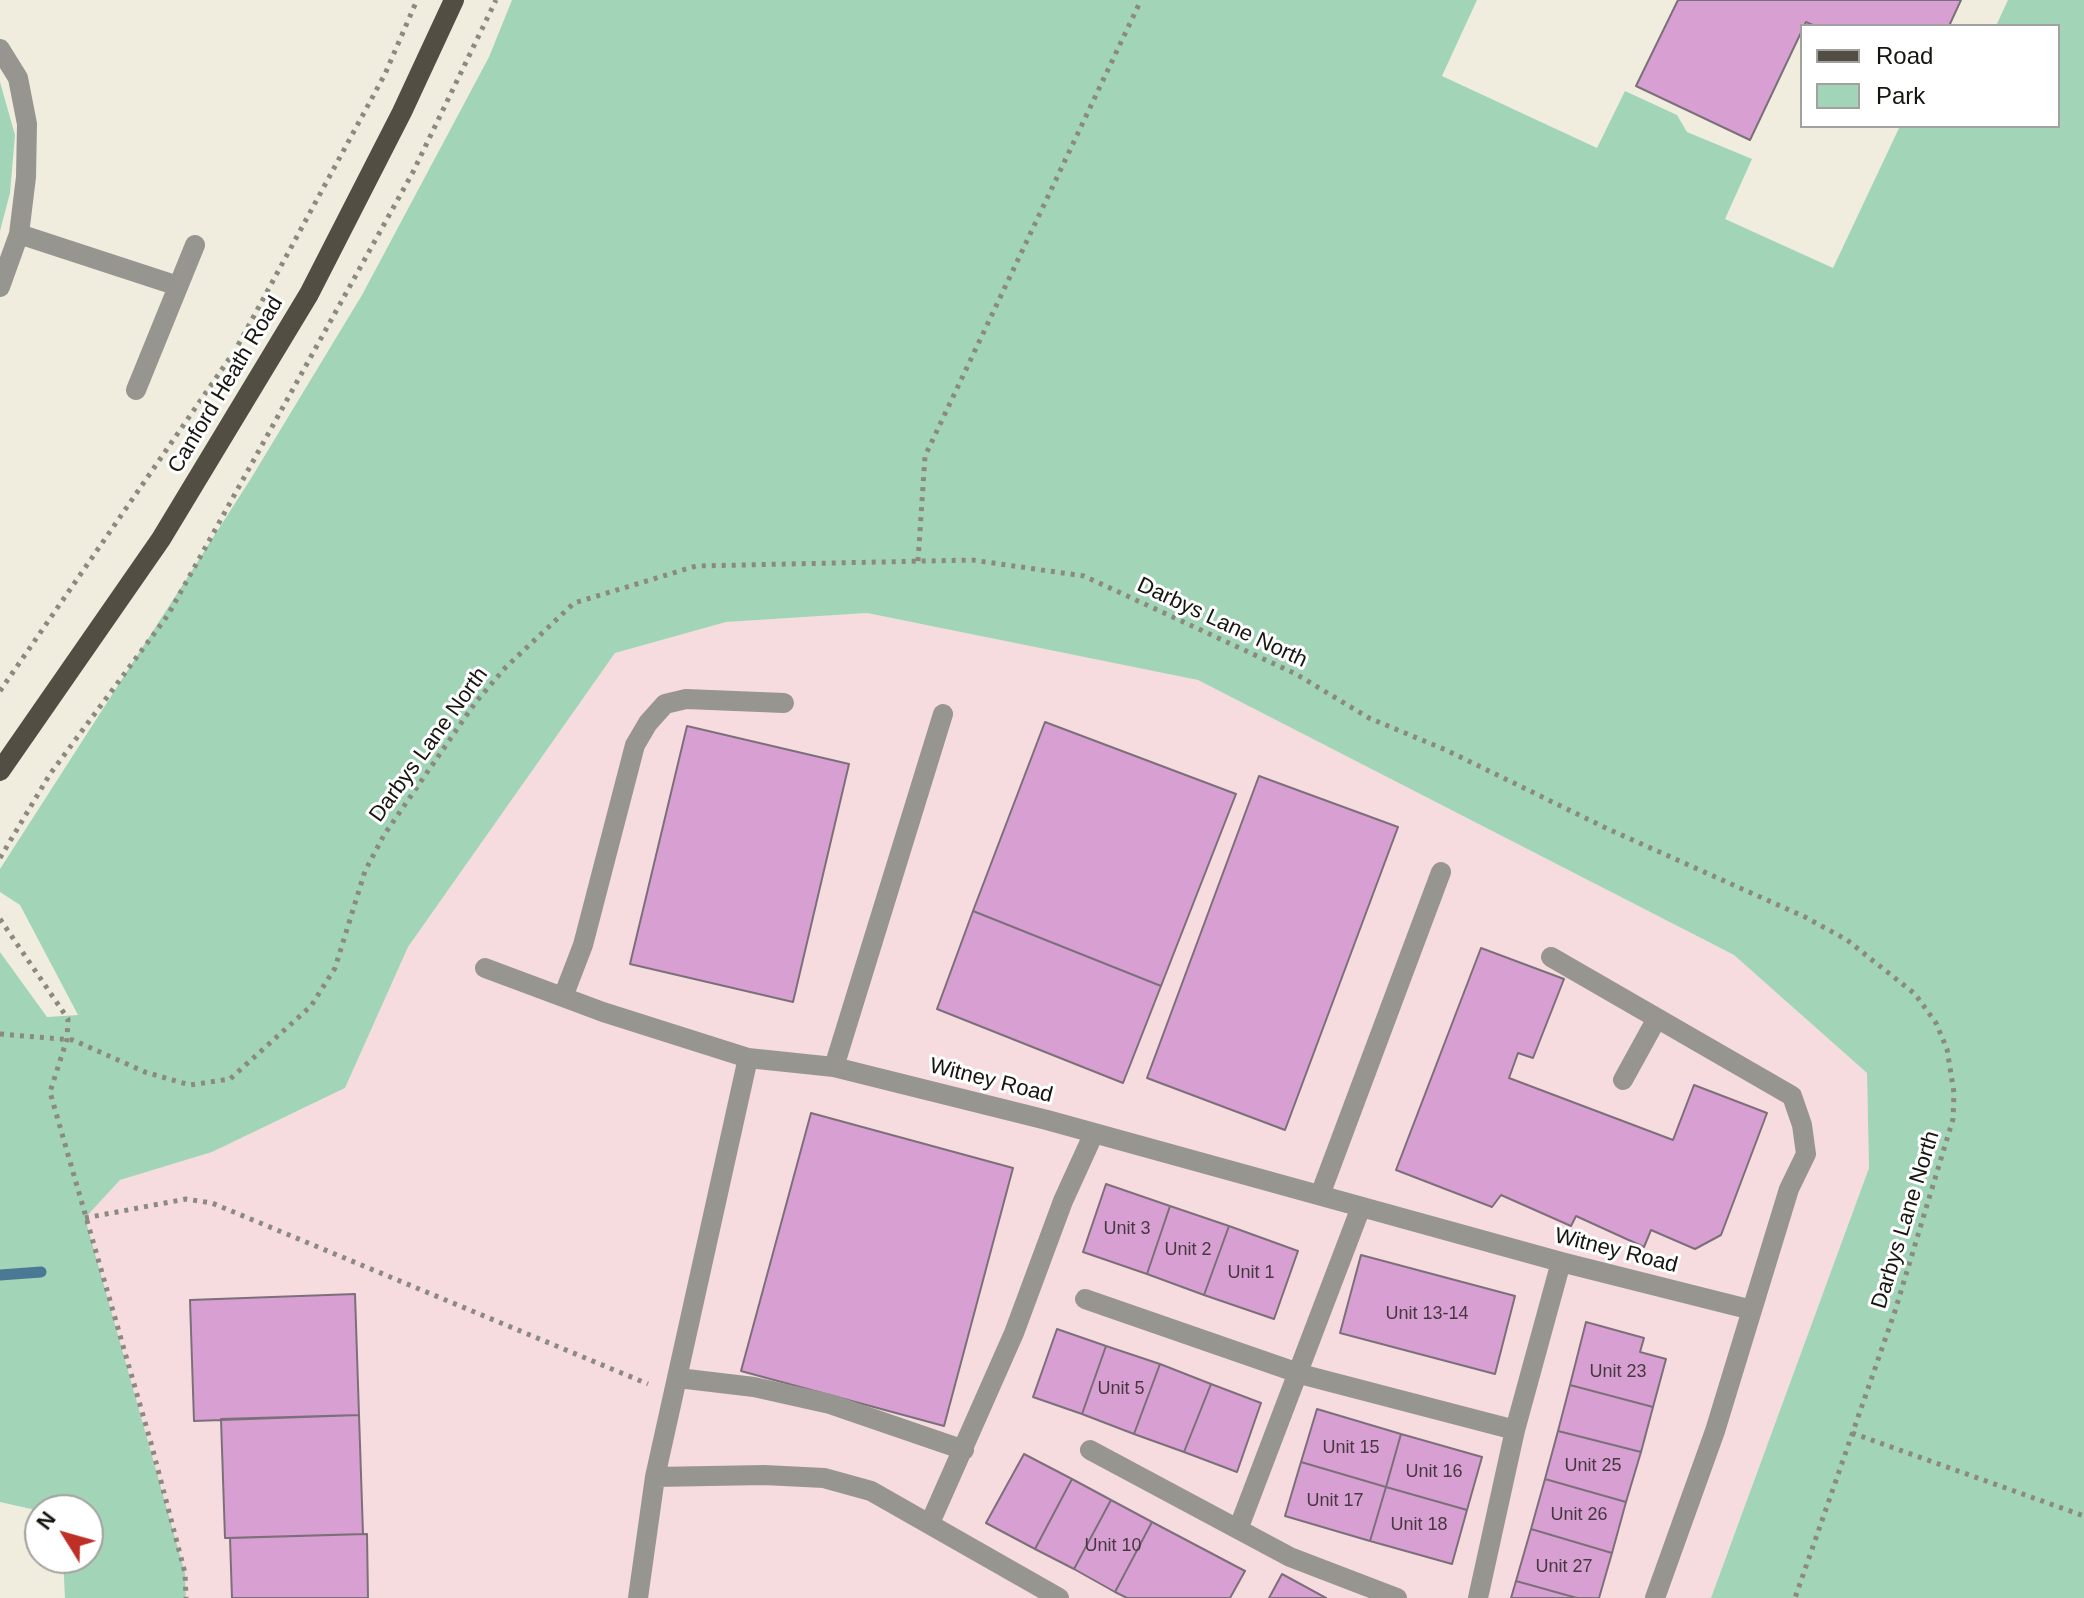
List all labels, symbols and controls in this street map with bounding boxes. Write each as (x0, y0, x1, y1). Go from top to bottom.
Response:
legend (1800, 24, 2060, 128)
text: Road (1876, 42, 1933, 69)
text: Park (1876, 82, 1925, 109)
street label: Canford Heath Road (163, 292, 289, 478)
street label: Darbys Lane North (1133, 572, 1311, 674)
street label: Darbys Lane North (364, 663, 494, 827)
street label: Witney Road (927, 1053, 1055, 1109)
street label: Darbys Lane North (1866, 1128, 1946, 1312)
house number: Unit 3 (1103, 1218, 1151, 1240)
street label: Witney Road (1552, 1223, 1680, 1279)
house number: Unit 2 (1164, 1239, 1212, 1261)
house number: Unit 1 (1227, 1262, 1275, 1284)
house number: Unit 13-14 (1385, 1303, 1469, 1325)
house number: Unit 23 (1589, 1361, 1647, 1383)
house number: Unit 5 (1097, 1378, 1145, 1400)
house number: Unit 15 (1322, 1437, 1380, 1459)
house number: Unit 25 (1564, 1455, 1622, 1477)
house number: Unit 16 (1405, 1461, 1463, 1483)
house number: Unit 17 (1306, 1490, 1364, 1512)
north arrow (24, 1494, 104, 1574)
house number: Unit 26 (1550, 1504, 1608, 1526)
text: N (31, 1507, 61, 1534)
house number: Unit 18 (1390, 1514, 1448, 1536)
house number: Unit 10 (1084, 1535, 1142, 1557)
house number: Unit 27 (1535, 1556, 1593, 1578)

